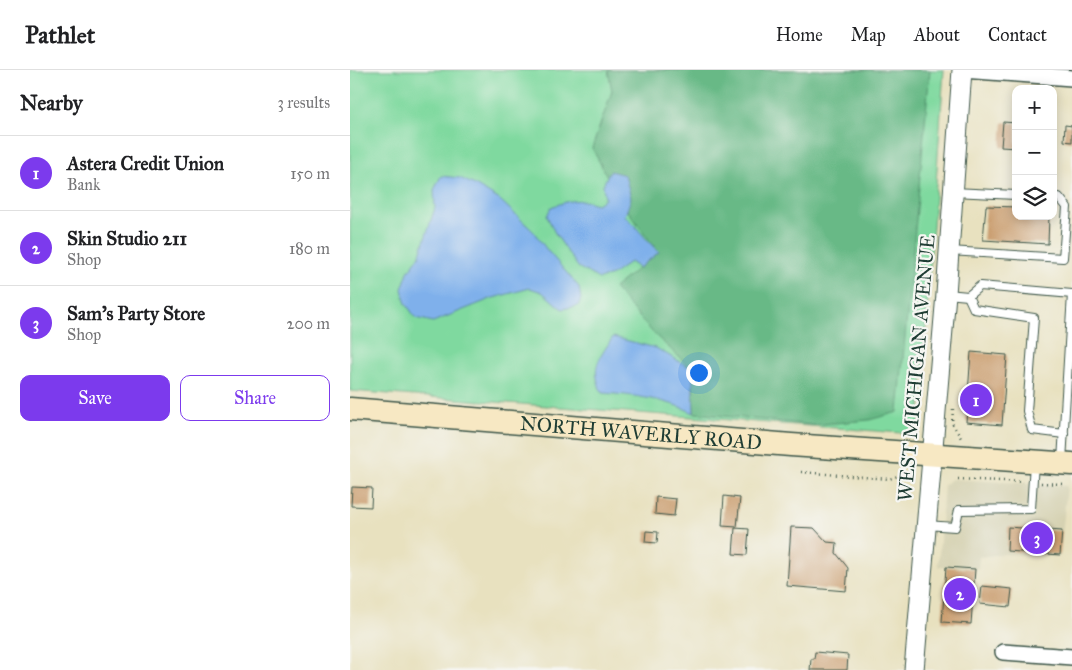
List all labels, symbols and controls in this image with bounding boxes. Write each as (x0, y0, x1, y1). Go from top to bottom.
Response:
text: Pathlet (25, 20, 95, 50)
text: Home (776, 24, 823, 46)
text: Map (851, 24, 886, 46)
text: About (914, 24, 960, 46)
text: Contact (988, 24, 1047, 46)
map controls (1012, 85, 1057, 220)
button: + (1012, 85, 1057, 130)
text: Nearby (20, 90, 83, 116)
text: 3 results (277, 93, 330, 112)
button: − (1012, 130, 1057, 175)
text: Astera Credit Union (67, 152, 224, 175)
text: 1 (33, 164, 39, 183)
text: 150 m (290, 164, 330, 183)
text: Bank (67, 175, 100, 194)
button: layers (1012, 175, 1057, 220)
text: Skin Studio 211 (67, 227, 187, 250)
street label: WEST MICHIGAN AVENUE (892, 234, 940, 502)
text: 2 (32, 239, 40, 258)
text: 180 m (289, 239, 330, 258)
text: Shop (67, 250, 101, 269)
text: Sam's Party Store (67, 302, 205, 325)
text: 3 (33, 314, 39, 333)
text: 200 m (287, 314, 330, 333)
text: Shop (67, 325, 101, 344)
your location (686, 360, 712, 386)
button: Save (20, 375, 170, 421)
button: Share (180, 375, 330, 421)
pin: 1 (960, 381, 992, 419)
street label: NORTH WAVERLY ROAD (519, 411, 763, 455)
pin: 3 (1021, 519, 1053, 557)
pin: 2 (944, 575, 976, 613)

